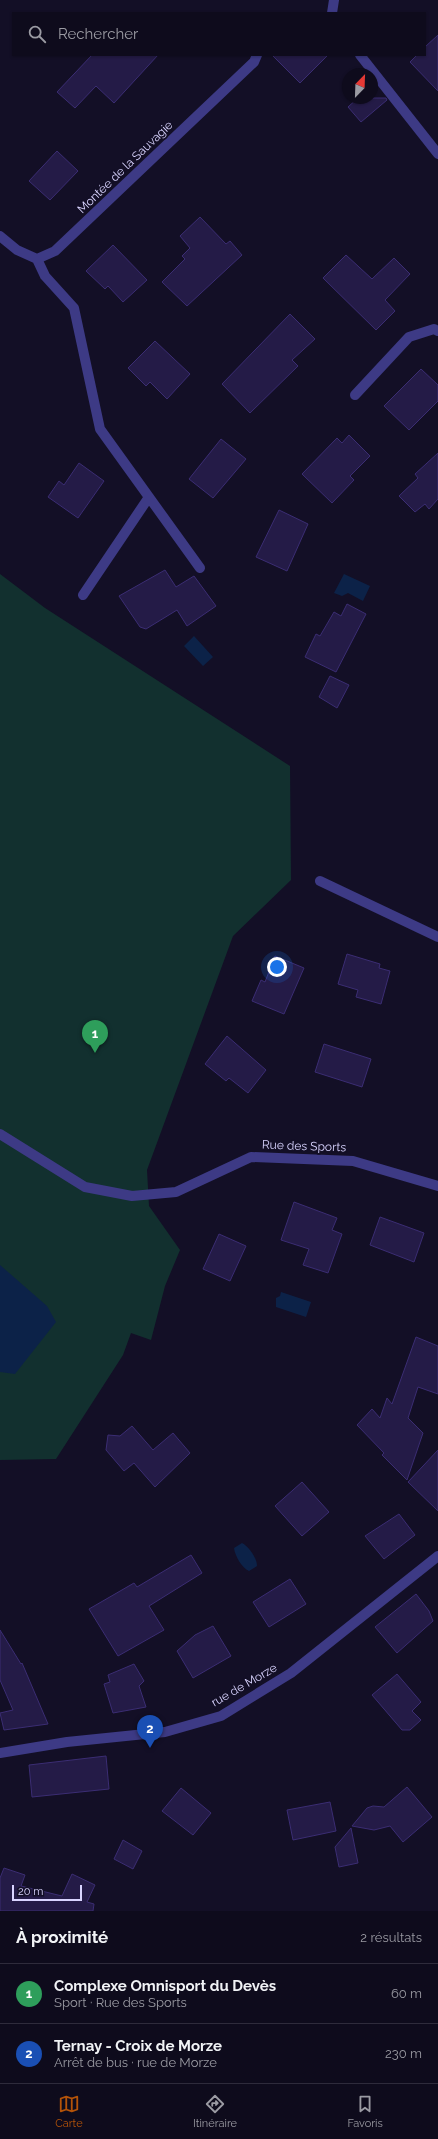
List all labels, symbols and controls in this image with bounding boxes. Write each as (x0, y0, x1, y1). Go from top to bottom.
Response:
search box (12, 12, 426, 56)
icon: search (26, 23, 48, 45)
text: Rechercher (58, 25, 138, 43)
north arrow (342, 68, 378, 104)
street label: Montée de la Sauvagie (75, 118, 175, 216)
your location (267, 957, 287, 977)
pin: 1 (82, 1020, 108, 1053)
street label: Rue des Sports (262, 1138, 347, 1154)
street label: rue de Morze (209, 1661, 279, 1709)
pin: 2 (137, 1715, 163, 1748)
scale bar (12, 1883, 82, 1902)
text: 20 m (18, 1885, 43, 1898)
text: À proximité (16, 1927, 108, 1947)
text: 2 résultats (360, 1930, 422, 1945)
text: Complexe Omnisport du Devès (54, 1977, 276, 1995)
text: 1 (26, 1986, 32, 2001)
text: 60 m (391, 1986, 422, 2001)
text: Sport · Rue des Sports (54, 1995, 187, 2010)
text: Ternay - Croix de Morze (54, 2037, 222, 2055)
text: 2 (25, 2046, 33, 2061)
text: 230 m (385, 2046, 422, 2061)
text: Arrêt de bus · rue de Morze (54, 2055, 217, 2070)
tab: Carte (55, 2093, 83, 2130)
tab: Itinéraire (193, 2093, 237, 2130)
tab: Favoris (347, 2093, 383, 2130)

